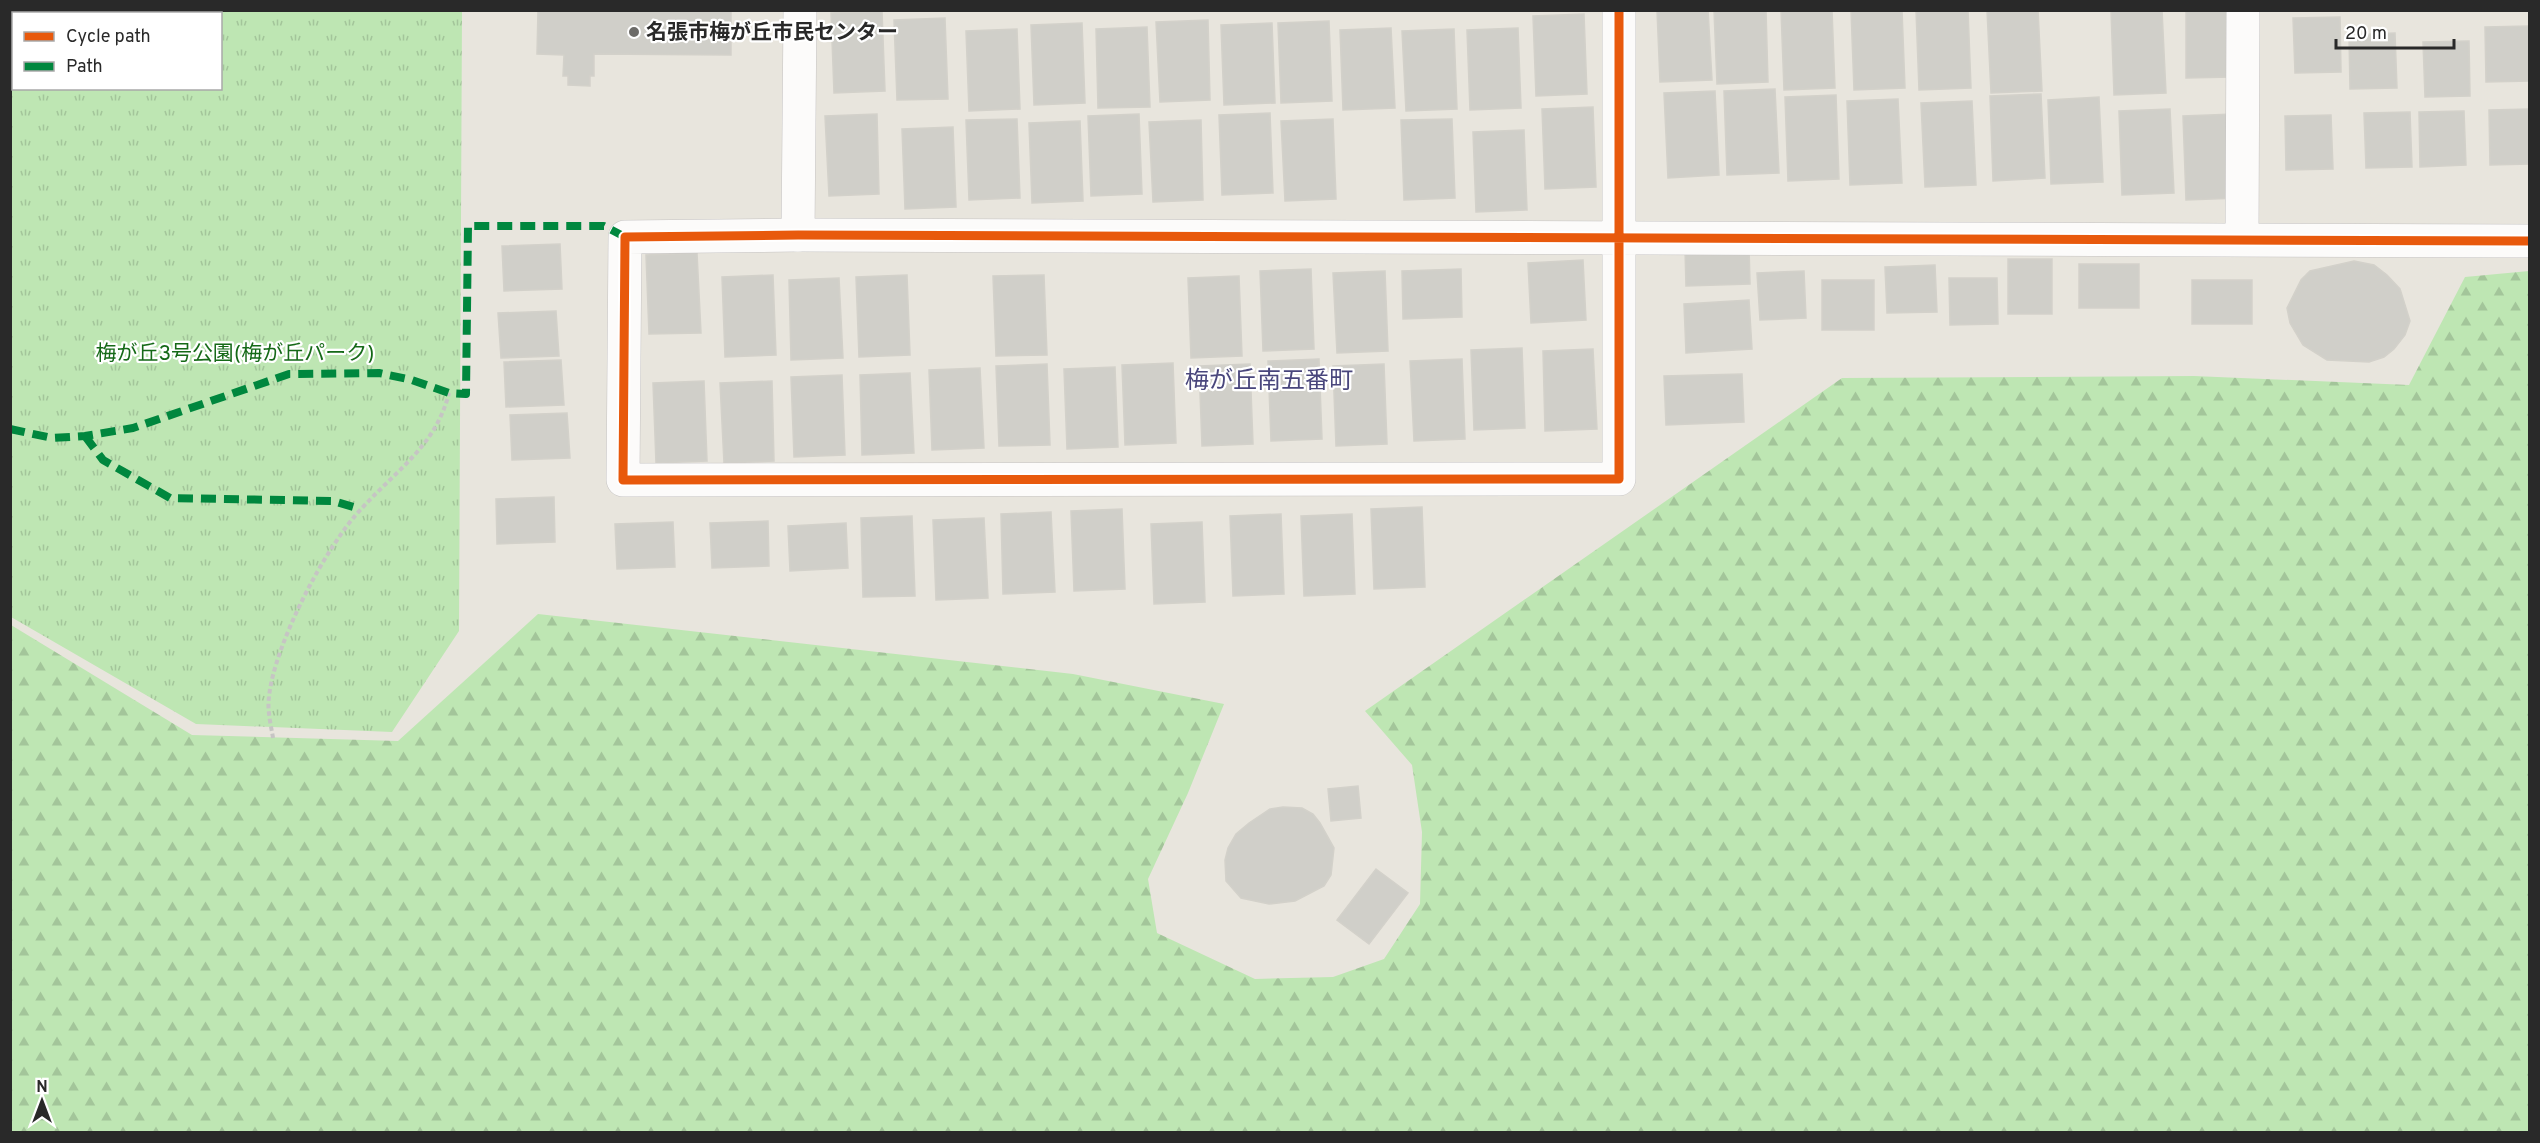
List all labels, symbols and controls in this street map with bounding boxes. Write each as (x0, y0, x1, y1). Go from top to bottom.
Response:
legend (12, 12, 222, 90)
scale bar (2336, 12, 2454, 50)
place label: 名張市梅が丘市民センター (646, 20, 898, 47)
text: 20 m (2345, 23, 2387, 46)
marker: 名張市梅が丘市民センター (627, 25, 641, 39)
text: Cycle path (66, 26, 151, 49)
text: Path (66, 56, 103, 79)
park label: 梅が丘3号公園(梅が丘パーク) (95, 341, 375, 368)
district label: 梅が丘南五番町 (1185, 367, 1353, 397)
north arrow (12, 1071, 72, 1131)
text: N (36, 1078, 48, 1098)

